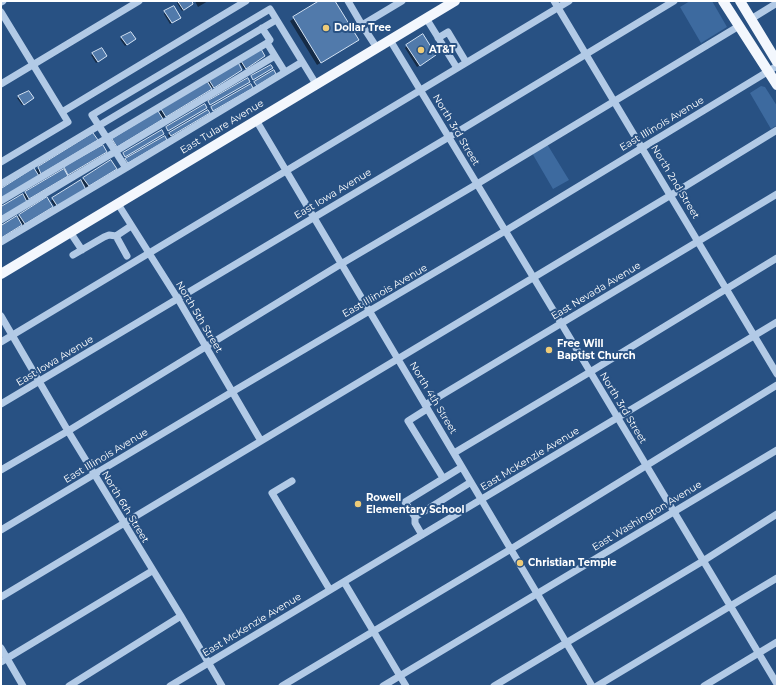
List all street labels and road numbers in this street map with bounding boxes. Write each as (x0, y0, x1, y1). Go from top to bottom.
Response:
street label: North 3rd Street (430, 92, 482, 168)
street label: East Illinois Avenue (618, 94, 706, 154)
street label: East Tulare Avenue (178, 97, 266, 157)
street label: North 2nd Street (648, 143, 702, 221)
street label: East Iowa Avenue (292, 166, 374, 222)
street label: East Nevada Avenue (549, 260, 643, 322)
street label: East Illinois Avenue (340, 262, 430, 320)
street label: North 5th Street (173, 279, 225, 355)
street label: East Iowa Avenue (14, 333, 96, 389)
street label: North 4th Street (407, 360, 459, 436)
street label: North 3rd Street (597, 370, 649, 446)
street label: East McKenzie Avenue (478, 425, 582, 493)
street label: East Illinois Avenue (62, 426, 150, 486)
street label: North 6th Street (99, 469, 151, 545)
street label: East Washington Avenue (590, 478, 704, 554)
street label: East McKenzie Avenue (200, 591, 304, 659)

